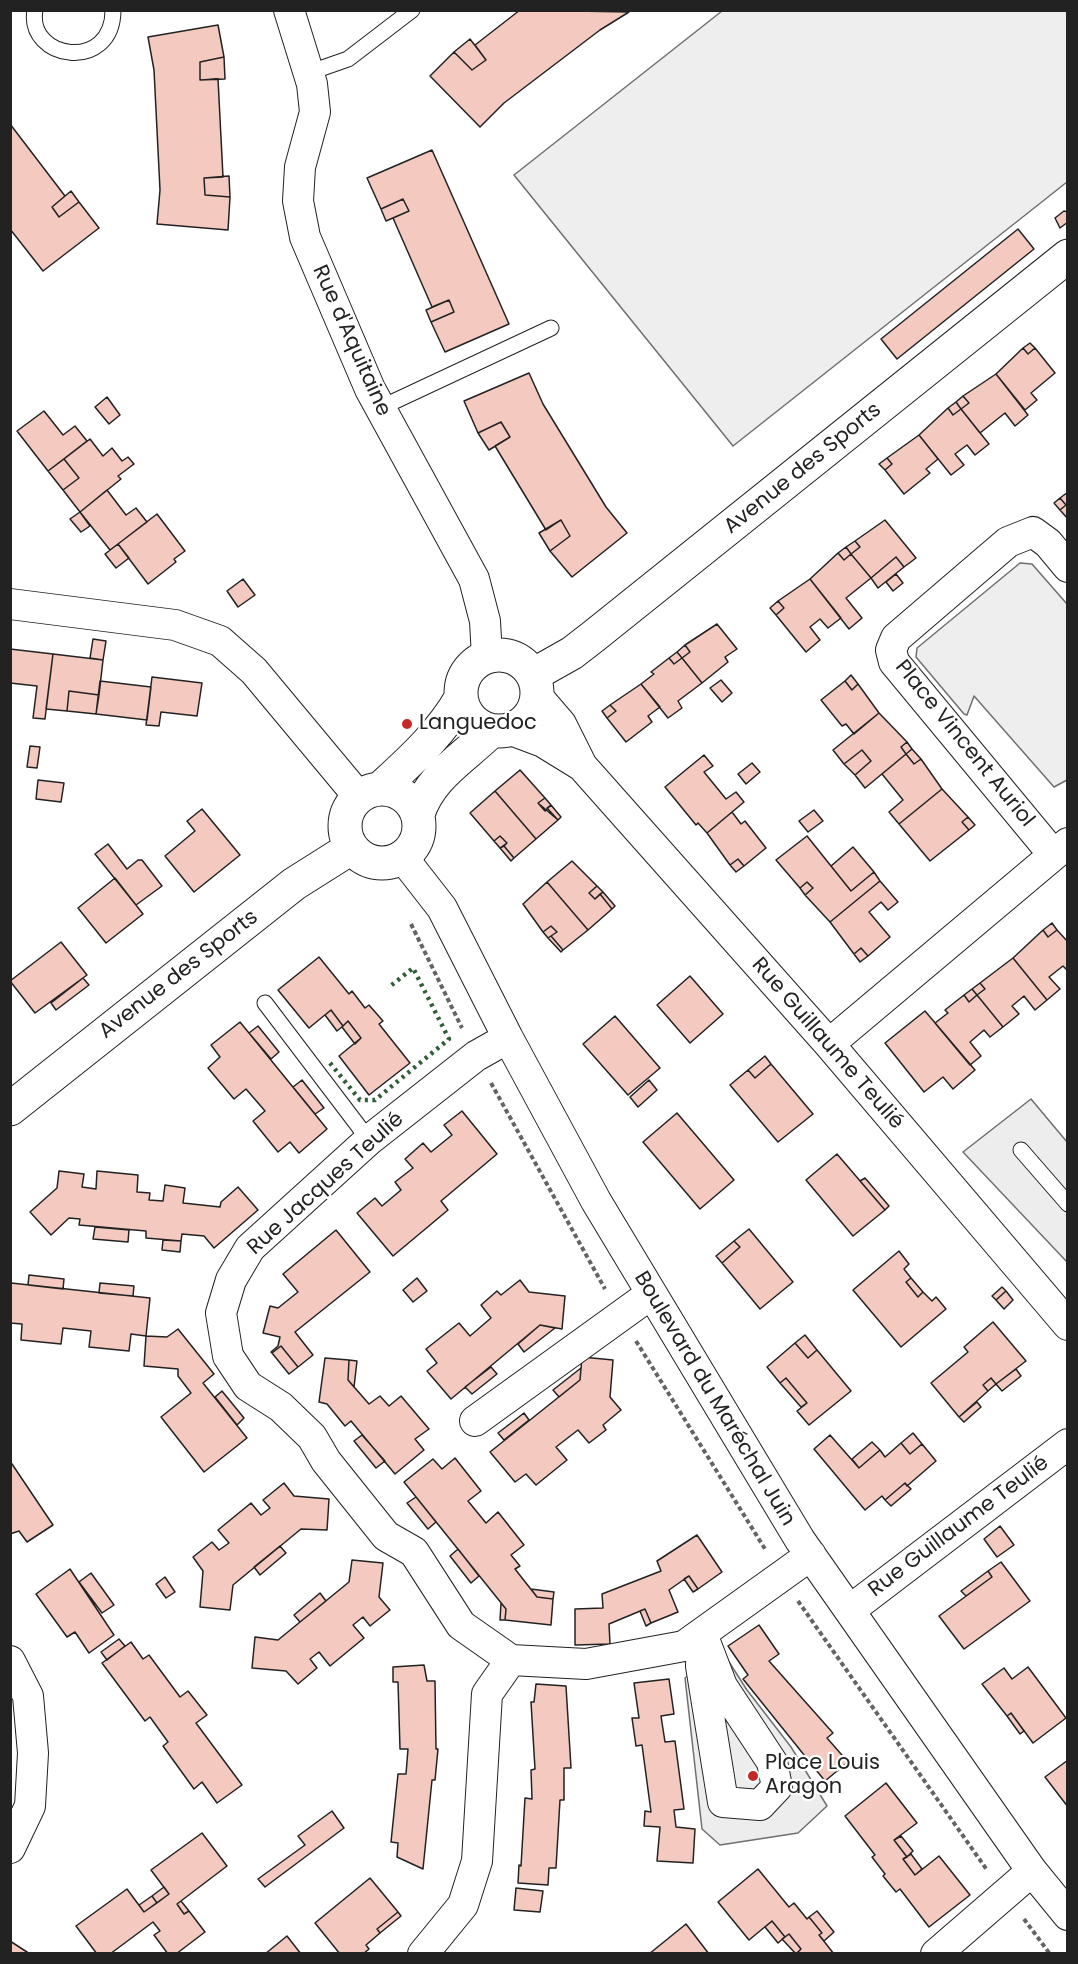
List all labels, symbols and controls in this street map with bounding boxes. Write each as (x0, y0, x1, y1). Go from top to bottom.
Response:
street label: Rue d'Aquitaine (306, 262, 396, 420)
street label: Avenue des Sports (719, 398, 887, 540)
street label: Place Vincent Auriol (889, 655, 1039, 833)
place label: Languedoc (419, 711, 537, 737)
marker: Languedoc (400, 717, 414, 731)
street label: Avenue des Sports (95, 905, 263, 1045)
street label: Rue Guillaume Teulié (746, 953, 908, 1135)
street label: Rue Jacques Teulié (243, 1107, 409, 1261)
street label: Boulevard du Maréchal Juin (628, 1267, 800, 1531)
street label: Rue Guillaume Teulié (864, 1451, 1054, 1603)
place label: Place Louis Aragon (765, 1751, 880, 1801)
marker: Place Louis Aragon (746, 1769, 760, 1783)

